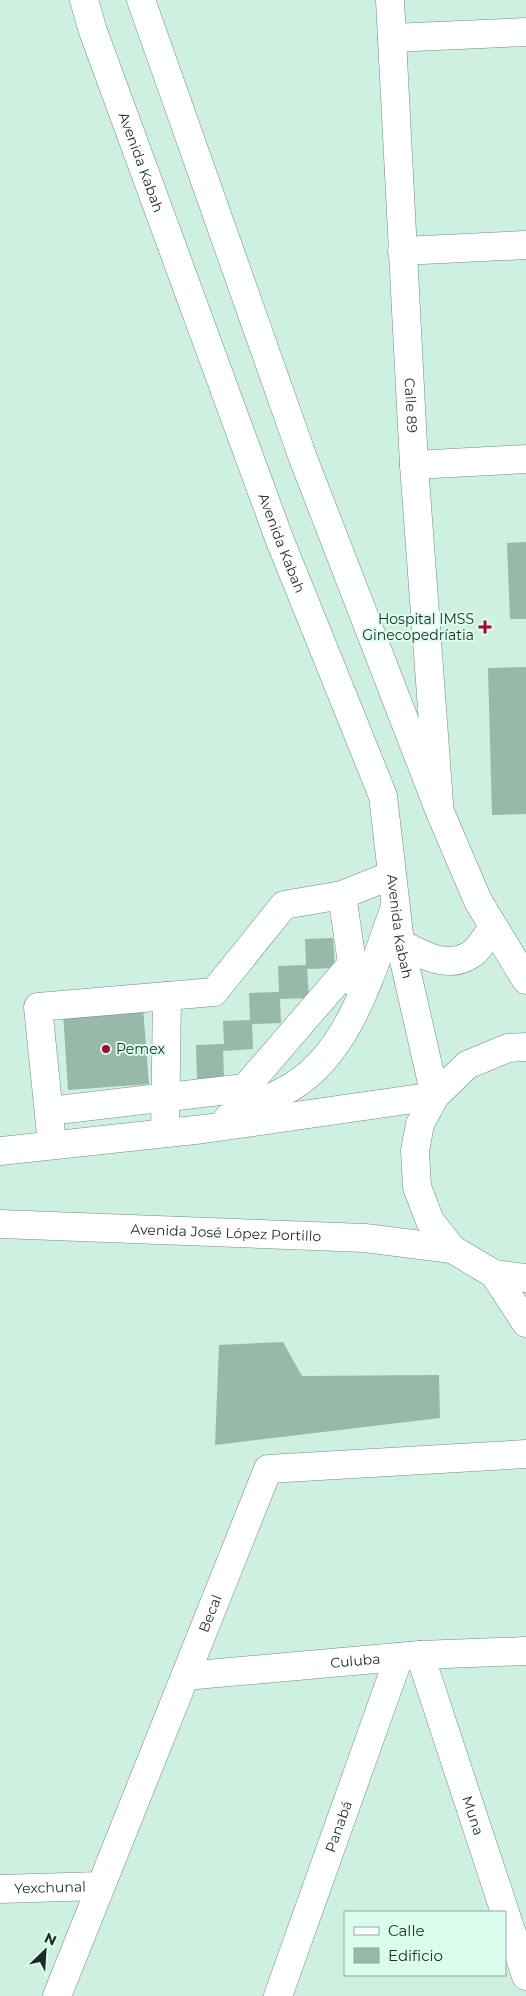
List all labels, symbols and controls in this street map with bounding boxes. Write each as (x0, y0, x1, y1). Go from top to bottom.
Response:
street label: Avenida Kabah (115, 110, 168, 215)
street label: Calle 89 (401, 377, 421, 434)
street label: Avenida Kabah (254, 491, 309, 596)
place label: Hospital IMSS Ginecopedríatia (362, 610, 474, 644)
marker: Hospital IMSS Ginecopedríatia (478, 620, 492, 634)
street label: Avenida Kabah (383, 873, 417, 980)
place label: Pemex (116, 1040, 165, 1058)
marker: Pemex (100, 1043, 112, 1055)
street label: Avenida José López Portillo (130, 1220, 322, 1245)
street label: Becal (195, 1592, 226, 1635)
street label: Culuba (330, 1650, 381, 1672)
street label: Muna (458, 1793, 488, 1838)
street label: Panabá (321, 1798, 356, 1855)
street label: Yexchunal (14, 1877, 86, 1898)
legend (344, 1911, 506, 1976)
text: Calle (388, 1921, 425, 1940)
north arrow (20, 1926, 70, 1976)
text: N (42, 1929, 59, 1950)
text: Edificio (388, 1946, 443, 1965)

